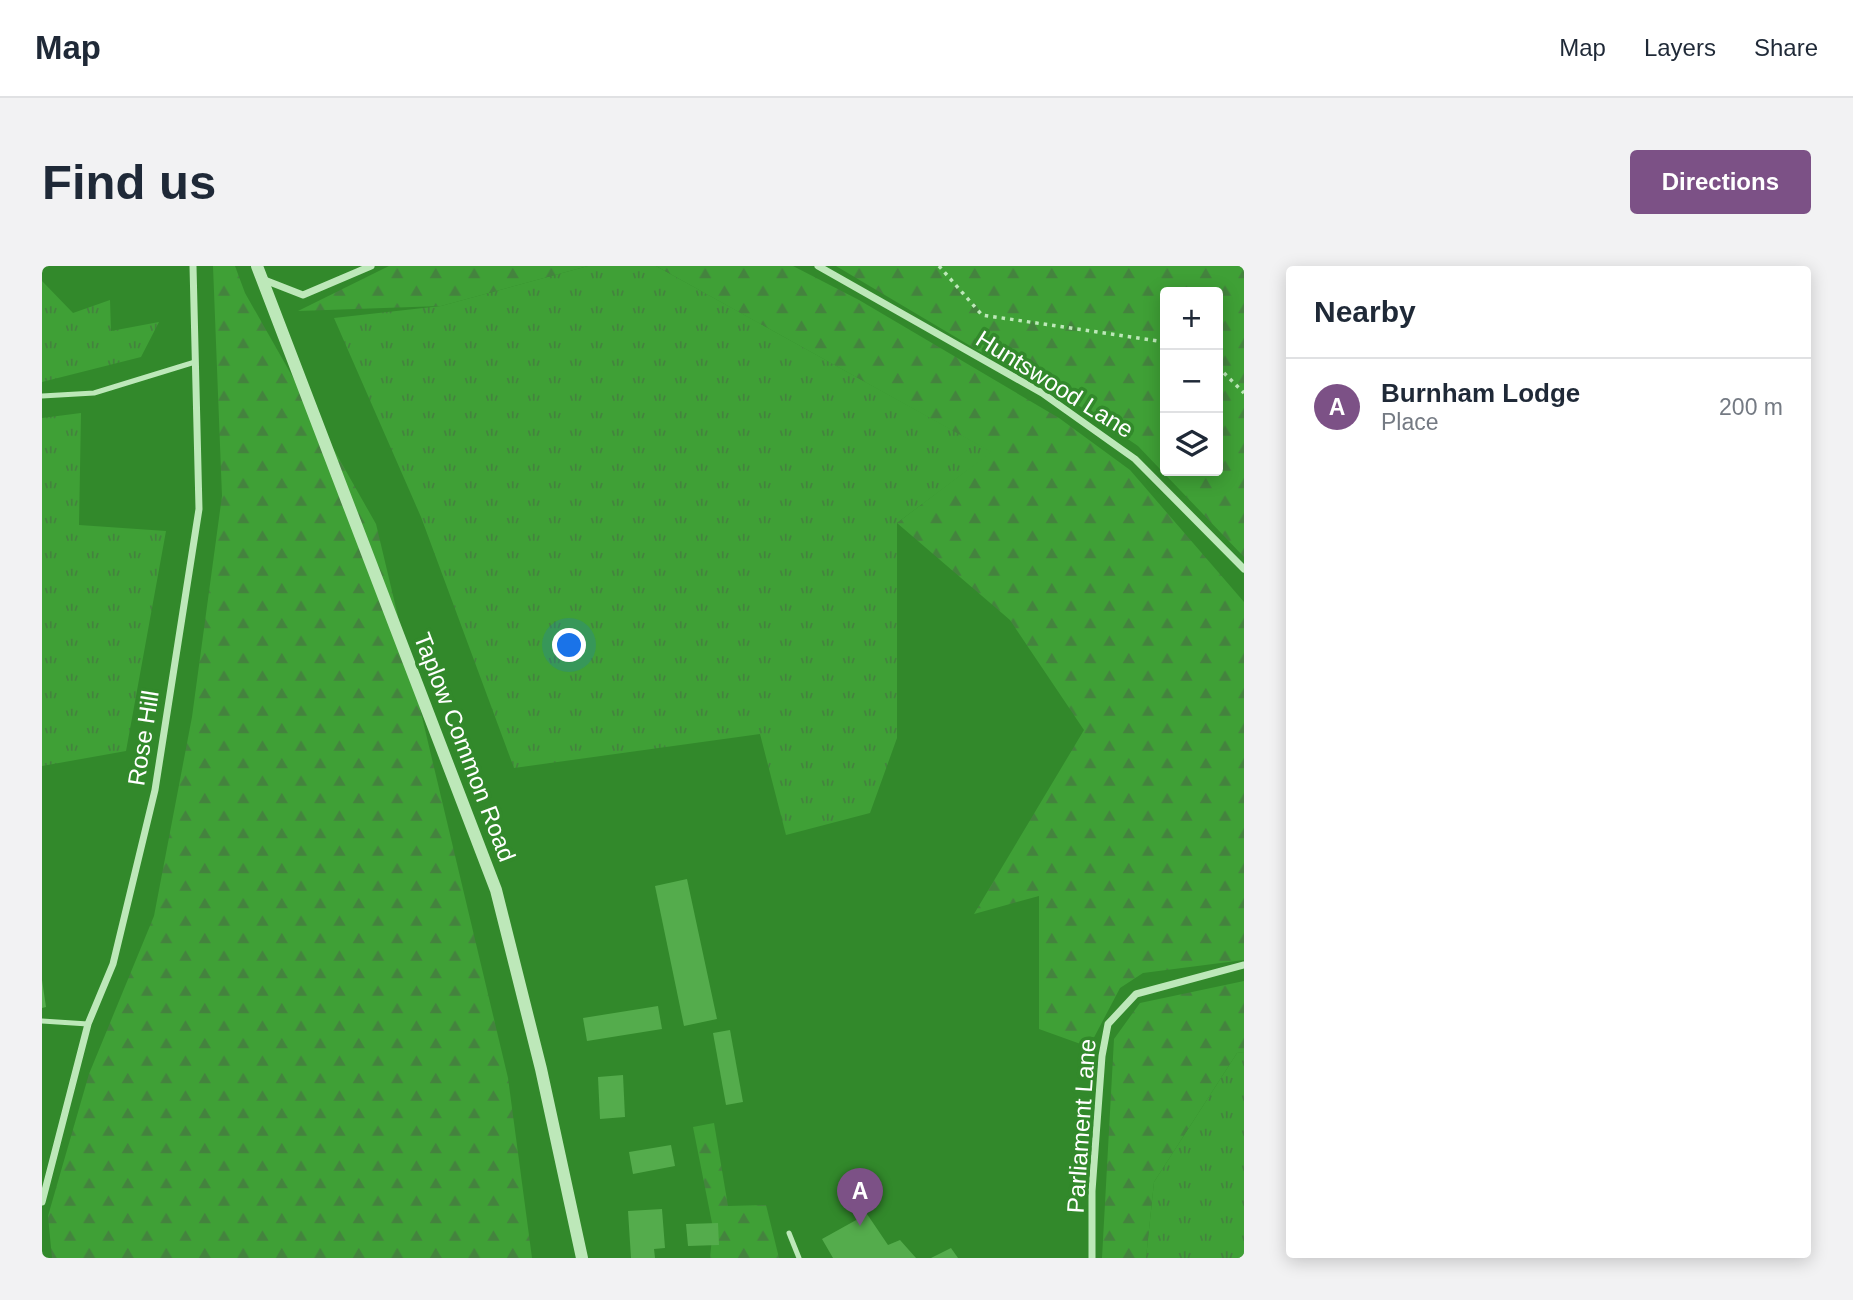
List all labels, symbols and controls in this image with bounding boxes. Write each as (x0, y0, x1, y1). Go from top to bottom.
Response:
text: Map (35, 29, 101, 66)
text: Map (1559, 34, 1606, 61)
text: Layers (1644, 34, 1716, 61)
text: Share (1754, 34, 1818, 61)
button: Directions (1630, 150, 1811, 214)
text: Find us (42, 155, 216, 209)
map controls (1160, 287, 1223, 476)
button: + (1160, 287, 1223, 350)
text: Nearby (1314, 295, 1416, 328)
street label: Huntswood Lane (971, 325, 1139, 443)
button: − (1160, 350, 1223, 413)
text: Burnham Lodge (1381, 378, 1580, 408)
text: A (1329, 394, 1345, 420)
text: 200 m (1719, 394, 1783, 420)
text: Place (1381, 409, 1439, 435)
button: layers (1160, 413, 1223, 476)
your location (552, 628, 586, 662)
street label: Taplow Common Road (409, 629, 521, 865)
street label: Rose Hill (122, 688, 164, 788)
street label: Parliament Lane (1061, 1038, 1101, 1214)
pin: A (837, 1168, 883, 1226)

